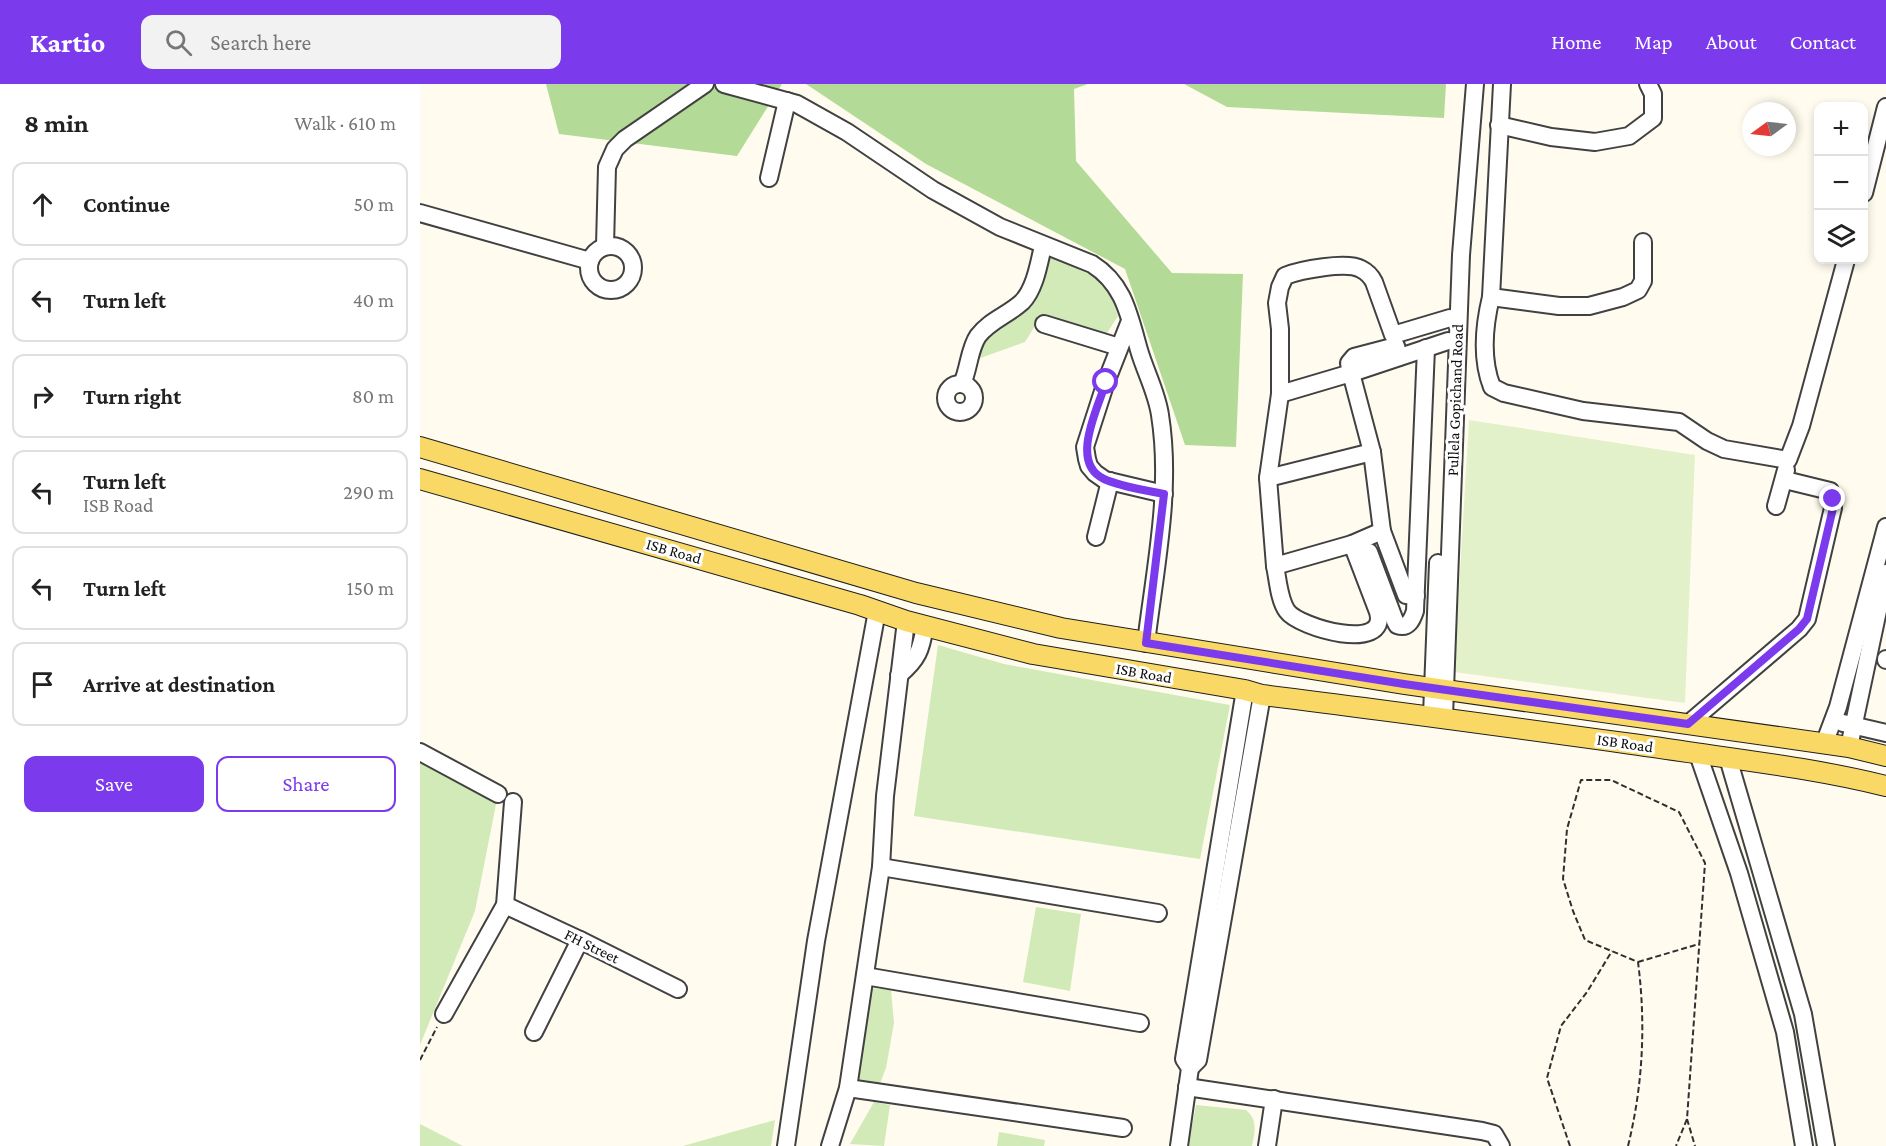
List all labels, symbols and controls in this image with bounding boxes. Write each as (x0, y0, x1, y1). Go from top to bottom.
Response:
search box (141, 15, 561, 69)
icon: search (162, 26, 195, 59)
text: Kartio (30, 27, 105, 58)
text: Search here (210, 30, 311, 55)
text: Home (1551, 30, 1601, 54)
text: Map (1634, 30, 1673, 54)
text: About (1706, 30, 1757, 54)
text: Contact (1790, 30, 1856, 54)
north arrow (1742, 102, 1796, 156)
map controls (1814, 102, 1868, 264)
button: + (1814, 102, 1868, 156)
text: 8 min (24, 109, 89, 138)
text: Walk · 610 m (294, 112, 396, 134)
button: − (1814, 156, 1868, 210)
icon: ahead (26, 188, 59, 221)
text: Continue (83, 192, 170, 217)
text: 50 m (353, 193, 394, 215)
button: layers (1814, 210, 1868, 264)
icon: left (26, 284, 59, 317)
text: Turn left (83, 288, 166, 313)
text: 40 m (353, 289, 394, 311)
street label: Pullela Gopichand Road (1444, 323, 1467, 476)
route start (1092, 368, 1118, 394)
icon: right (26, 380, 59, 413)
text: Turn right (83, 384, 181, 409)
text: 80 m (352, 385, 394, 407)
text: Turn left (83, 469, 166, 494)
icon: left (26, 476, 59, 509)
text: 290 m (343, 481, 394, 503)
route end (1819, 485, 1845, 511)
text: ISB Road (83, 494, 154, 516)
street label: ISB Road (644, 535, 704, 567)
icon: left (26, 572, 59, 605)
text: Turn left (83, 576, 166, 601)
text: 150 m (347, 577, 394, 599)
street label: ISB Road (1115, 660, 1174, 686)
icon: arrive (26, 668, 59, 701)
text: Arrive at destination (83, 672, 275, 697)
street label: ISB Road (1596, 731, 1655, 755)
button: Save (24, 756, 204, 812)
button: Share (216, 756, 396, 812)
street label: FH Street (562, 925, 623, 967)

